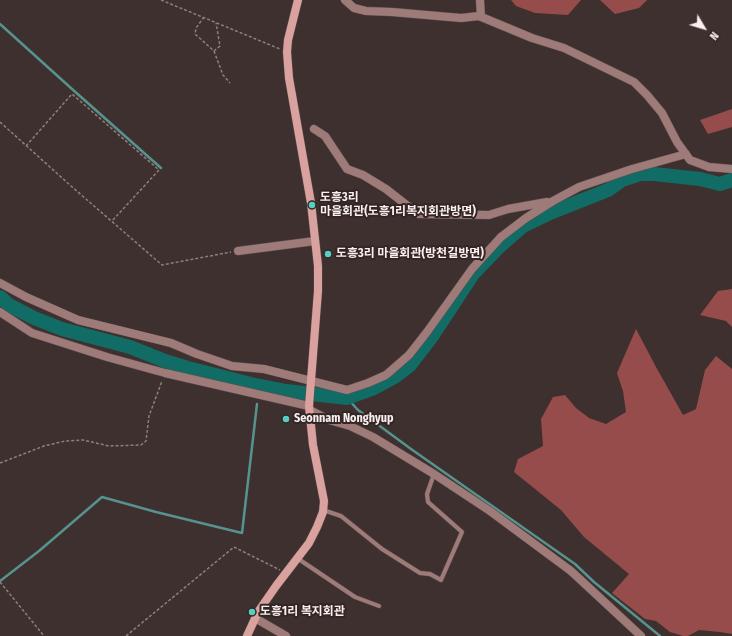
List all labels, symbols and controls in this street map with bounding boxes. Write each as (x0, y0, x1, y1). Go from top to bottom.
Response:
north arrow (684, 8, 724, 48)
text: N (707, 29, 721, 42)
place label: 도흥3리 마을회관(도흥1리복지회관방면) (320, 191, 476, 219)
marker: 도흥3리 마을회관(도흥1리복지회관방면) (307, 200, 317, 210)
place label: 도흥3리 마을회관(방천길방면) (336, 247, 484, 261)
marker: 도흥3리 마을회관(방천길방면) (323, 249, 333, 259)
place label: Seonnam Nonghyup (294, 412, 393, 426)
marker: Seonnam Nonghyup (281, 414, 291, 424)
place label: 도흥1리 복지회관 (260, 605, 345, 619)
marker: 도흥1리 복지회관 (247, 607, 257, 617)

